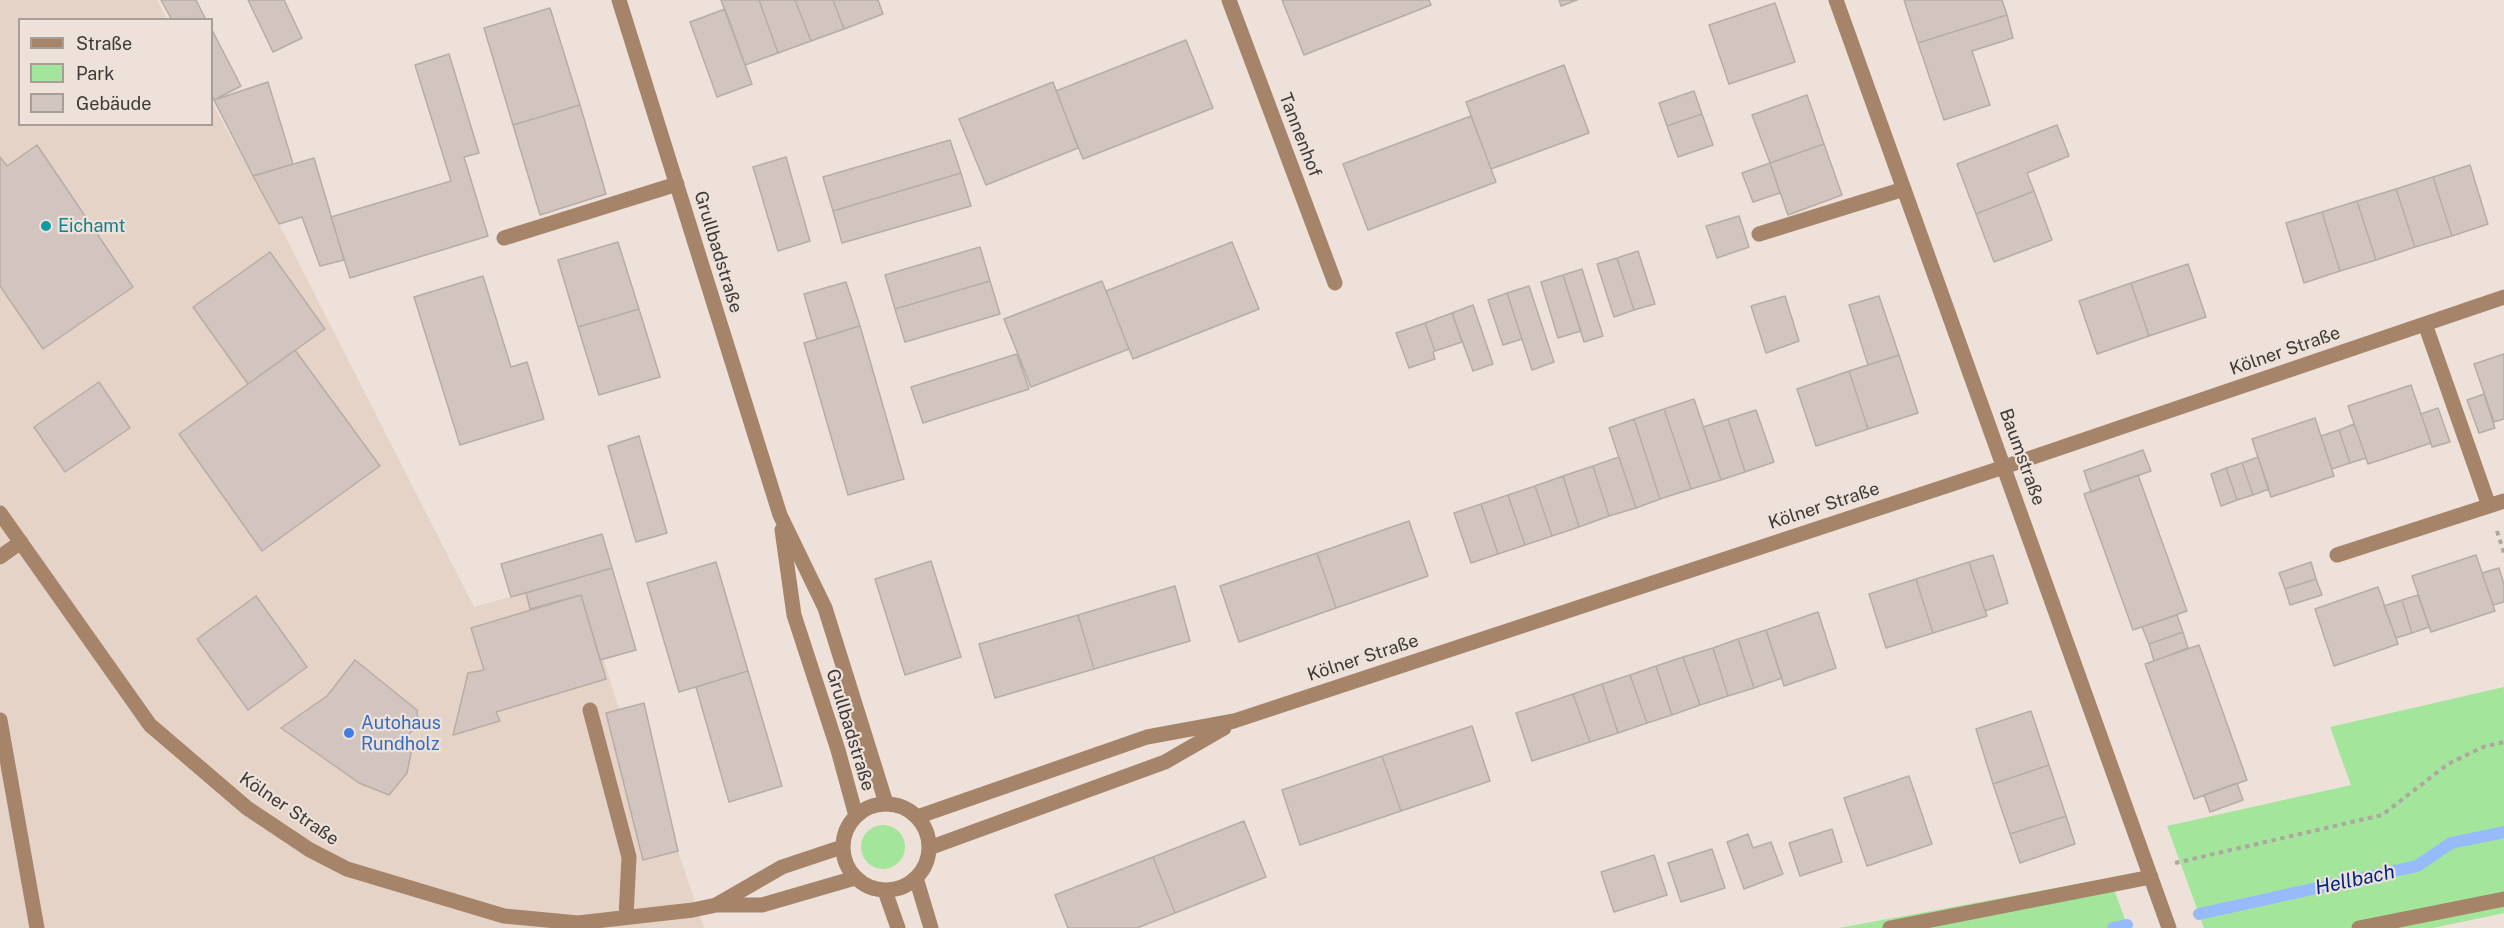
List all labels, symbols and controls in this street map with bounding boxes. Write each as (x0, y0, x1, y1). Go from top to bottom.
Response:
legend (18, 18, 213, 126)
text: Straße (76, 33, 132, 54)
text: Park (76, 63, 114, 84)
street label: Tannenhof (1274, 90, 1326, 180)
text: Gebäude (76, 93, 151, 114)
street label: Grullbadstraße (689, 189, 747, 315)
place label: Eichamt (58, 215, 126, 237)
marker: Eichamt (39, 219, 53, 233)
street label: Kölner Straße (2227, 322, 2343, 380)
street label: Baumstraße (1995, 406, 2049, 508)
street label: Kölner Straße (1766, 478, 1882, 534)
street label: Kölner Straße (1305, 630, 1421, 686)
street label: Grullbadstraße (821, 667, 879, 793)
place label: Autohaus Rundholz (361, 712, 441, 754)
marker: Autohaus Rundholz (342, 726, 356, 740)
street label: Kölner Straße (235, 768, 343, 850)
water label: Hellbach (2313, 860, 2397, 900)

